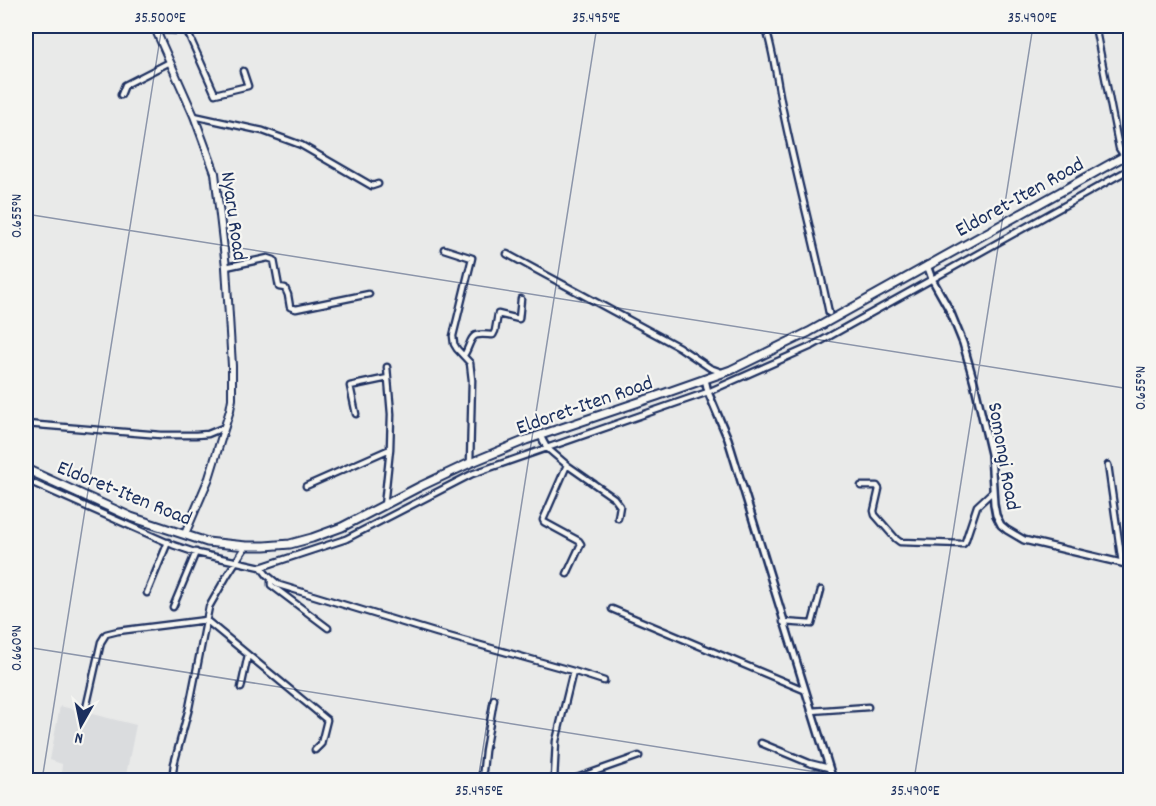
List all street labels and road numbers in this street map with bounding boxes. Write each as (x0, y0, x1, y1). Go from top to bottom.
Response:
street label: Eldoret-Iten Road (951, 151, 1090, 246)
street label: Nyaru Road (211, 170, 253, 263)
street label: Eldoret-Iten Road (513, 369, 657, 444)
street label: Somongi Road (978, 400, 1026, 513)
street label: Eldoret-Iten Road (52, 454, 196, 535)

